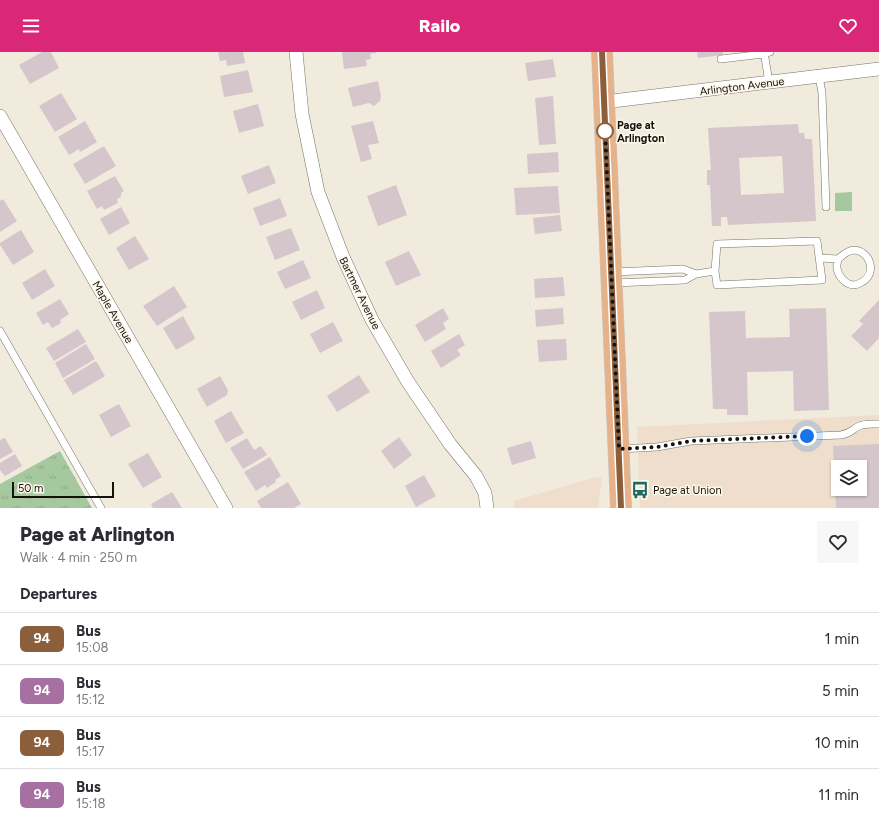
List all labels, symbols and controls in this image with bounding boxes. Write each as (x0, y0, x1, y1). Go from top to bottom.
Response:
icon: menu (20, 15, 42, 37)
text: Railo (419, 15, 460, 37)
icon: heart (837, 15, 859, 37)
street label: Arlington Avenue (699, 75, 785, 98)
place label: Page at Arlington (617, 119, 664, 145)
marker: Page at Arlington (596, 122, 614, 140)
street label: Bartmer Avenue (336, 255, 383, 332)
street label: Maple Avenue (89, 279, 136, 346)
your location (797, 426, 817, 446)
map controls (831, 460, 867, 496)
button: layers (831, 460, 867, 496)
scale bar (12, 480, 114, 499)
bus stop icon: Page at Union (630, 480, 650, 500)
text: 50 m (18, 482, 43, 495)
place label: Page at Union (653, 484, 722, 497)
button: heart (817, 521, 859, 563)
text: Page at Arlington (20, 523, 175, 546)
text: Walk · 4 min · 250 m (20, 550, 137, 565)
text: Departures (20, 585, 97, 603)
text: Bus (76, 622, 101, 640)
text: 94 (34, 630, 50, 647)
text: 1 min (824, 630, 859, 648)
text: 15:08 (76, 640, 108, 655)
text: Bus (76, 674, 101, 692)
text: 94 (34, 682, 50, 699)
text: 5 min (822, 682, 859, 700)
text: 15:12 (76, 692, 105, 707)
text: Bus (76, 726, 101, 744)
text: 94 (34, 734, 50, 751)
text: 10 min (815, 734, 859, 752)
text: 15:17 (76, 744, 104, 759)
text: Bus (76, 778, 101, 796)
text: 94 (34, 786, 50, 803)
text: 11 min (818, 786, 859, 804)
text: 15:18 (76, 796, 105, 811)

